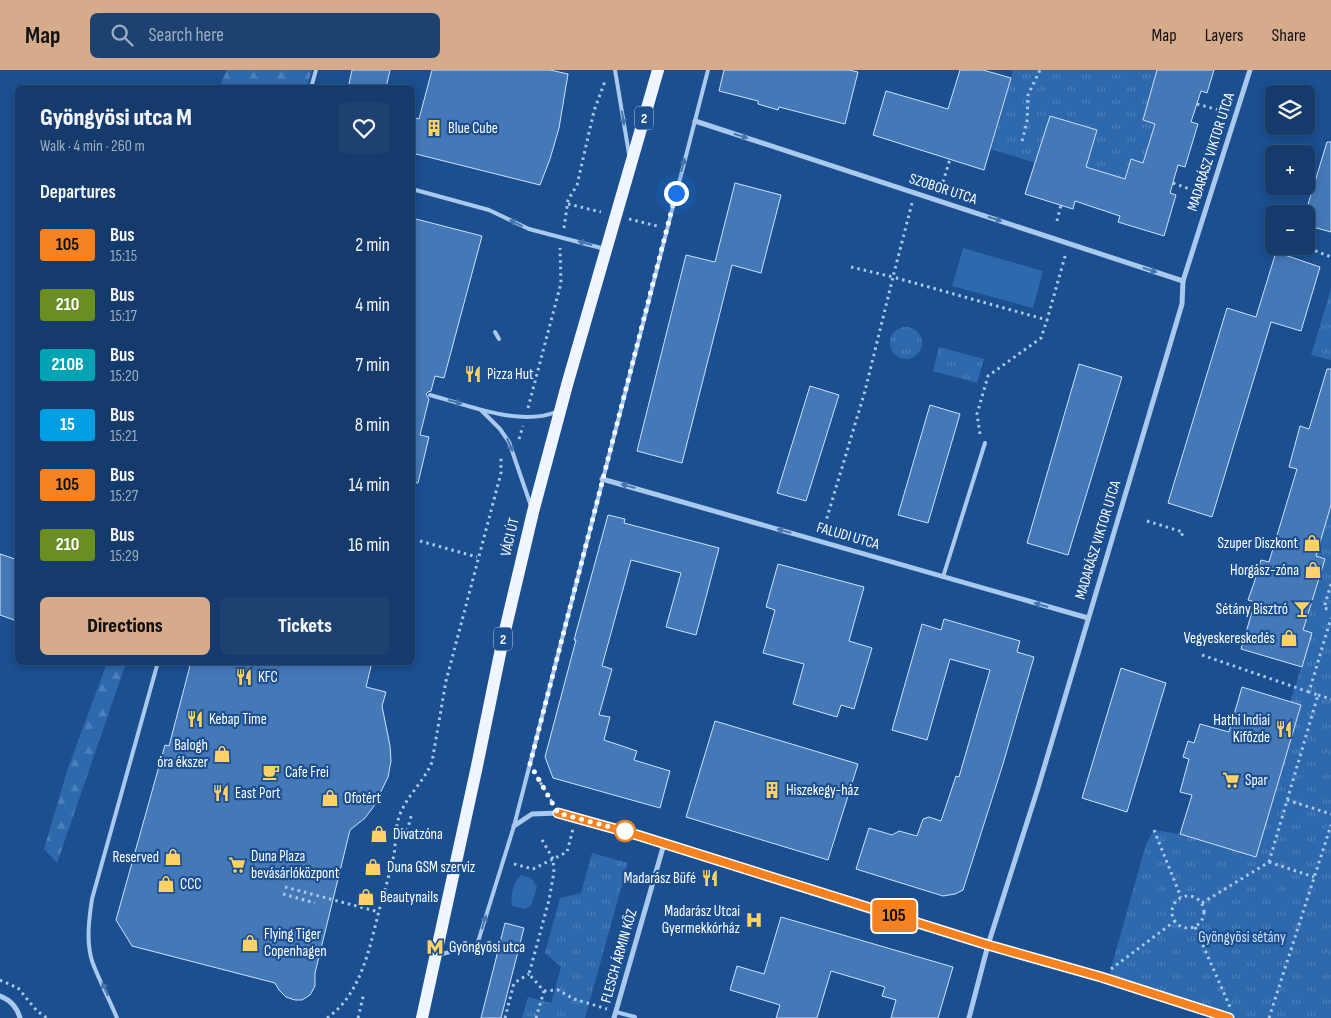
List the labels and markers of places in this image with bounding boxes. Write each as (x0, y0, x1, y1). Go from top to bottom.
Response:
building icon: Blue Cube (424, 118, 444, 138)
place label: Blue Cube (448, 119, 498, 138)
restaurant icon: Pizza Hut (463, 364, 483, 384)
place label: Pizza Hut (487, 365, 534, 384)
shop icon: Szuper Diszkont (1302, 533, 1322, 553)
place label: Szuper Diszkont (1217, 534, 1298, 553)
shop icon: Horgász-zóna (1303, 560, 1323, 580)
place label: Horgász-zóna (1230, 561, 1299, 580)
bar icon: Sétány Bisztró (1292, 599, 1312, 619)
place label: Sétány Bisztró (1216, 600, 1288, 619)
shop icon: Vegyeskereskedés (1279, 628, 1299, 648)
place label: Vegyeskereskedés (1184, 629, 1275, 648)
restaurant icon: KFC (234, 667, 254, 687)
place label: KFC (258, 668, 278, 687)
restaurant icon: Kebap Time (185, 709, 205, 729)
place label: Kebap Time (209, 710, 267, 729)
place label: Hathi Indiai Kifőzde (1213, 711, 1270, 747)
restaurant icon: Hathi Indiai Kifőzde (1274, 719, 1294, 739)
place label: Balogh óra ékszer (157, 736, 209, 772)
shop icon: Balogh óra ékszer (212, 744, 232, 764)
cafe icon: Cafe Frei (261, 762, 281, 782)
place label: Cafe Frei (285, 763, 329, 782)
supermarket icon: Spar (1221, 770, 1241, 790)
place label: Spar (1245, 771, 1268, 790)
building icon: Hiszekegy-ház (762, 780, 782, 800)
place label: Hiszekegy-ház (786, 781, 859, 800)
restaurant icon: East Port (211, 783, 231, 803)
place label: East Port (235, 784, 281, 803)
shop icon: Ofotért (320, 788, 340, 808)
place label: Ofotért (344, 789, 382, 808)
unlabelled marker (614, 820, 636, 842)
shop icon: Divatzóna (369, 824, 389, 844)
place label: Divatzóna (393, 825, 443, 844)
shop icon: Reserved (163, 847, 183, 867)
place label: Duna Plaza bevásárlóközpont (251, 847, 340, 883)
place label: Reserved (112, 848, 159, 867)
supermarket icon: Duna Plaza bevásárlóközpont (227, 855, 247, 875)
shop icon: Duna GSM szerviz (363, 857, 383, 877)
place label: Duna GSM szerviz (387, 858, 476, 877)
restaurant icon: Madarász Büfé (700, 868, 720, 888)
place label: Madarász Büfé (624, 869, 696, 888)
shop icon: CCC (156, 874, 176, 894)
place label: CCC (180, 875, 202, 894)
shop icon: Beautynails (356, 887, 376, 907)
place label: Beautynails (380, 888, 438, 907)
place label: Madarász Utcai Gyermekkórház (662, 902, 741, 938)
hospital icon: Madarász Utcai Gyermekkórház (744, 910, 764, 930)
place label: Flying Tiger Copenhagen (264, 925, 327, 961)
shop icon: Flying Tiger Copenhagen (240, 933, 260, 953)
metro station icon: Gyöngyösi utca (425, 937, 445, 957)
place label: Gyöngyösi utca (449, 938, 525, 957)

